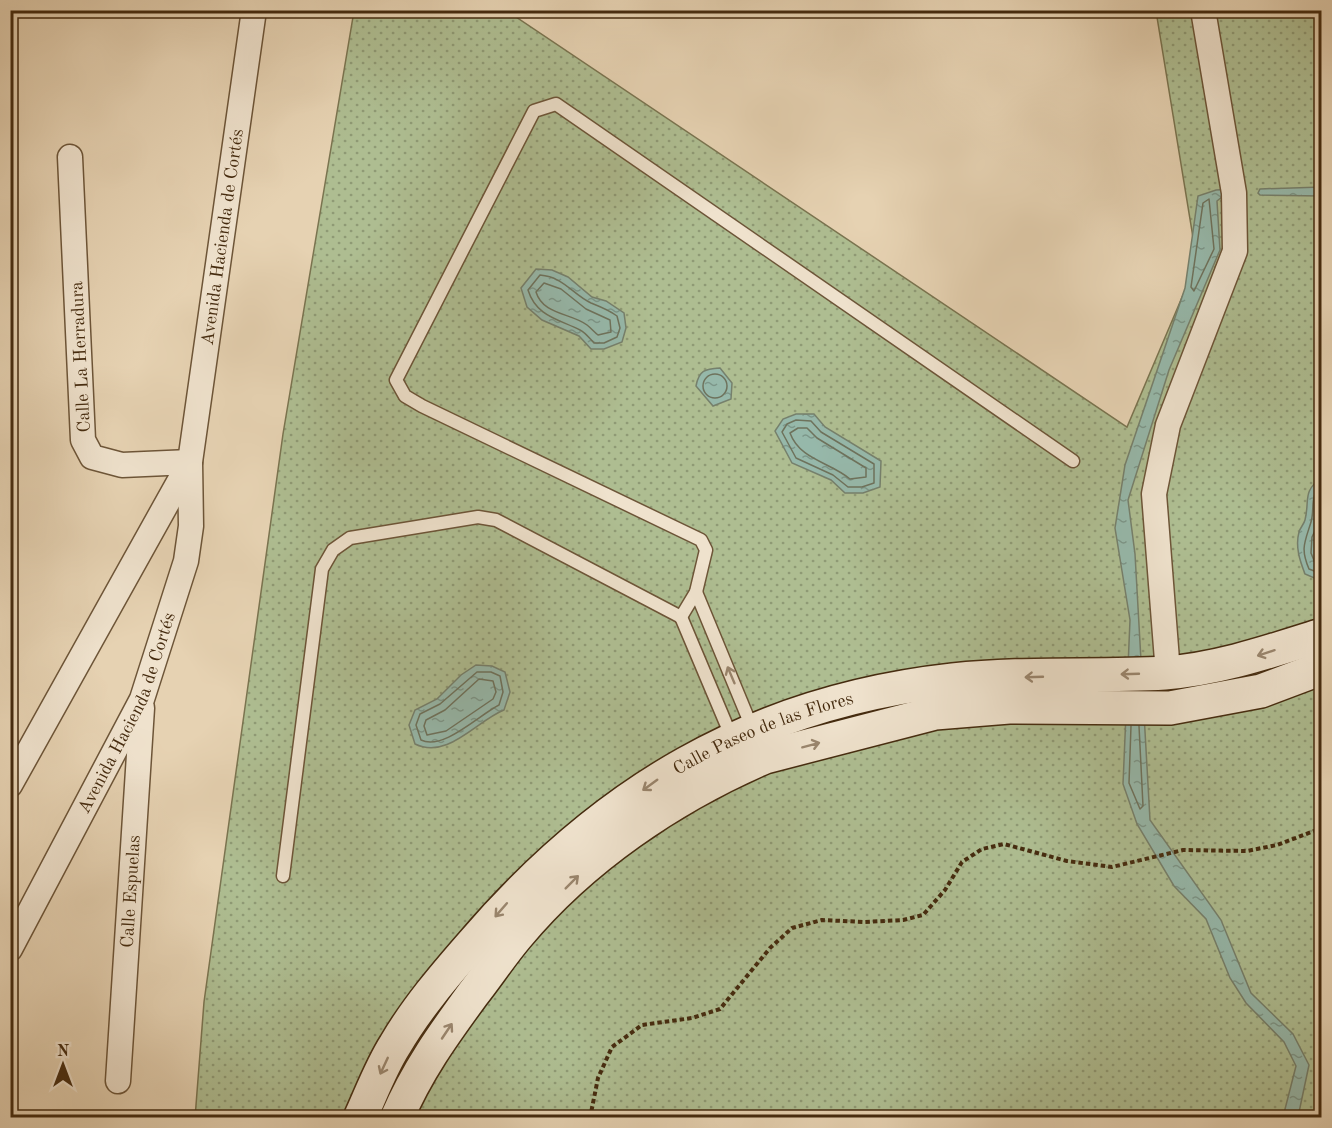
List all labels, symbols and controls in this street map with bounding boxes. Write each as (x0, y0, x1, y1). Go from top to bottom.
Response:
street label: Avenida Hacienda de Cortés (199, 128, 247, 346)
street label: Calle La Herradura (68, 281, 94, 433)
street label: Avenida Hacienda de Cortés (75, 610, 179, 817)
one-way arrow (1257, 648, 1276, 659)
one-way arrow (725, 667, 736, 685)
one-way arrow (1120, 668, 1140, 679)
one-way arrow (1024, 671, 1044, 682)
street label: Calle Paseo de las Flores (670, 690, 856, 779)
one-way arrow (801, 739, 820, 750)
one-way arrow (642, 779, 658, 791)
street label: Calle Espuelas (119, 834, 144, 948)
one-way arrow (564, 874, 579, 889)
one-way arrow (494, 902, 508, 917)
one-way arrow (441, 1023, 453, 1039)
north arrow (33, 1035, 93, 1095)
text: N (57, 1044, 70, 1060)
one-way arrow (378, 1056, 390, 1074)

